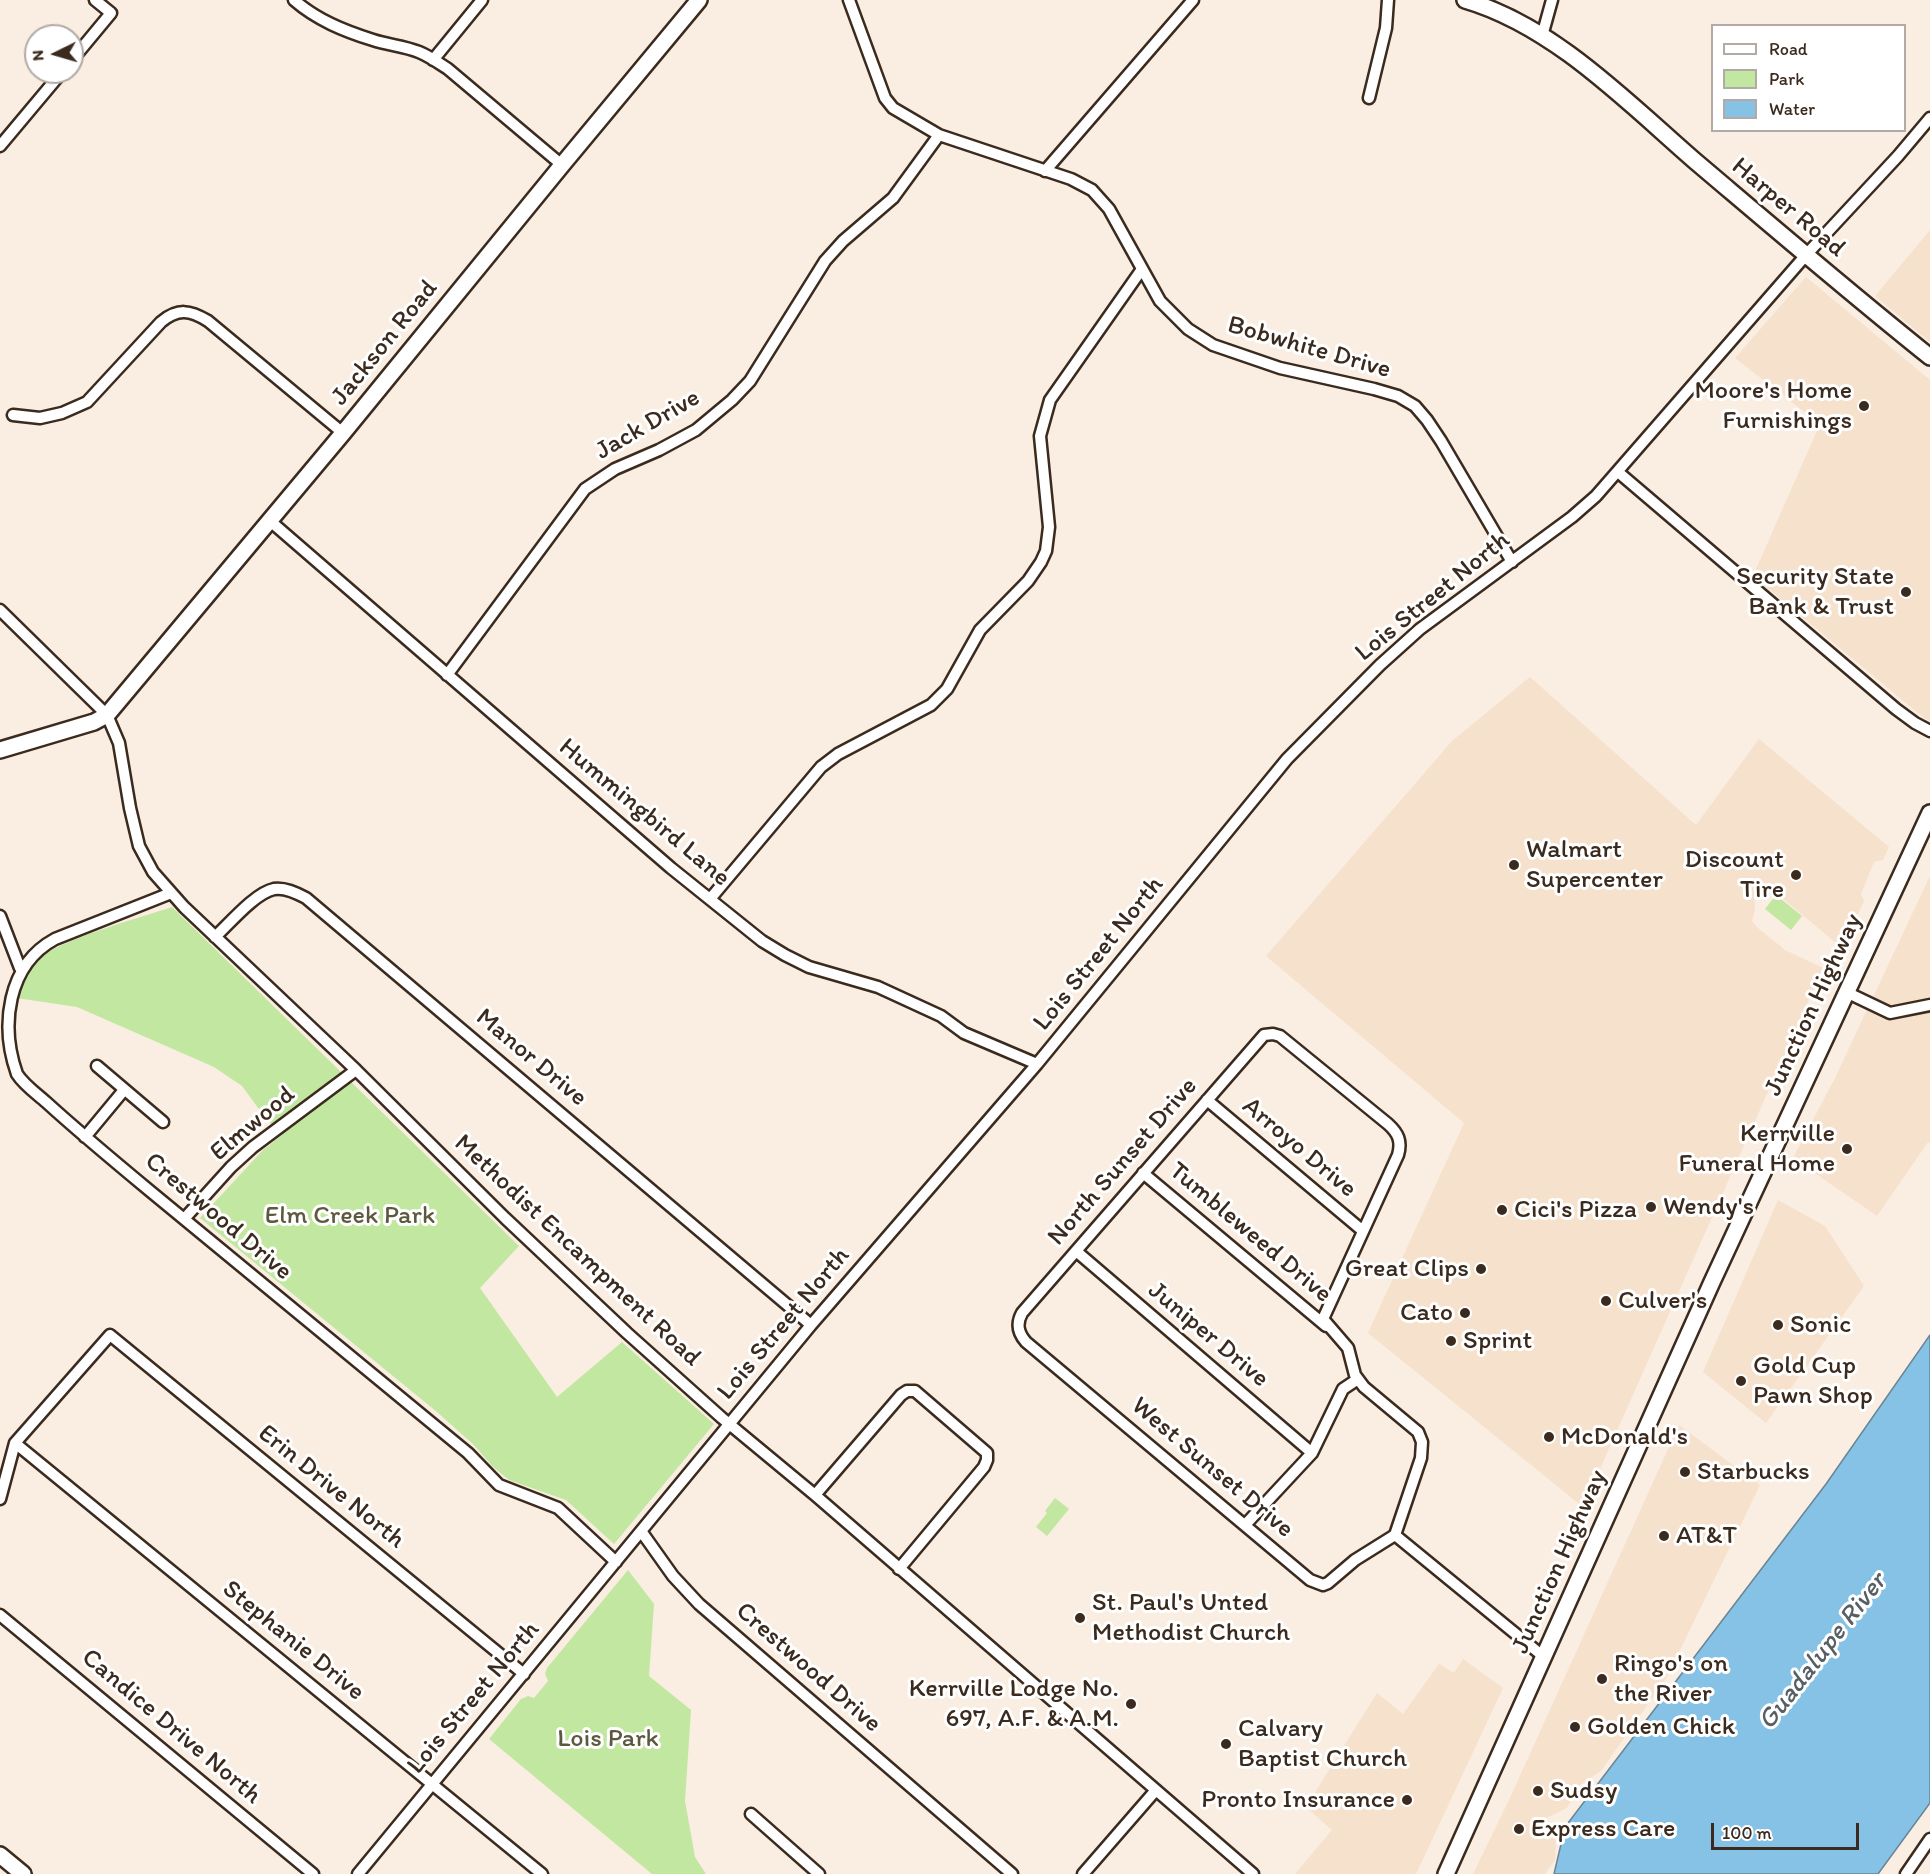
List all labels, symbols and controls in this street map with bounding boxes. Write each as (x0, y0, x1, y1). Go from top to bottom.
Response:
north arrow (24, 24, 84, 84)
legend (1711, 24, 1906, 132)
text: Road (1769, 38, 1808, 60)
text: N (28, 49, 47, 62)
text: Park (1769, 68, 1804, 90)
text: Water (1769, 98, 1815, 120)
street label: Harper Road (1725, 151, 1851, 265)
street label: Jackson Road (325, 274, 445, 412)
street label: Bobwhite Drive (1224, 310, 1394, 386)
place label: Moore's Home Furnishings (1694, 375, 1852, 436)
street label: Jack Drive (590, 383, 706, 467)
marker: Moore's Home Furnishings (1857, 399, 1871, 413)
street label: Lois Street North (1349, 525, 1517, 669)
place label: Security State Bank & Trust (1736, 561, 1894, 622)
marker: Security State Bank & Trust (1899, 585, 1913, 599)
street label: Hummingbird Lane (552, 732, 736, 894)
place label: Walmart Supercenter (1526, 834, 1663, 896)
place label: Discount Tire (1685, 844, 1784, 906)
marker: Walmart Supercenter (1507, 858, 1521, 872)
marker: Discount Tire (1789, 868, 1803, 882)
street label: Lois Street North (1027, 870, 1171, 1038)
street label: Junction Highway (1758, 909, 1870, 1101)
street label: Manor Drive (469, 1002, 593, 1114)
street label: North Sunset Drive (1042, 1072, 1204, 1252)
street label: Elmwood (204, 1080, 302, 1168)
street label: Arroyo Drive (1235, 1091, 1363, 1205)
place label: Kerrville Funeral Home (1678, 1118, 1835, 1180)
street label: Methodist Encampment Road (447, 1128, 707, 1374)
marker: Kerrville Funeral Home (1840, 1142, 1854, 1156)
street label: Crestwood Drive (138, 1146, 298, 1288)
street label: Tumbleweed Drive (1162, 1156, 1338, 1310)
place label: Wendy's (1663, 1191, 1754, 1223)
place label: Cici's Pizza (1514, 1194, 1637, 1226)
park label: Elm Creek Park (265, 1200, 435, 1232)
marker: Wendy's (1644, 1200, 1658, 1214)
marker: Cici's Pizza (1495, 1203, 1509, 1217)
street label: Lois Street North (711, 1241, 857, 1407)
place label: Great Clips (1345, 1253, 1469, 1285)
marker: Great Clips (1474, 1262, 1488, 1276)
street label: Juniper Drive (1141, 1275, 1275, 1395)
place label: Culver's (1618, 1285, 1707, 1317)
marker: Culver's (1599, 1294, 1613, 1308)
place label: Cato (1400, 1297, 1453, 1329)
marker: Cato (1458, 1306, 1472, 1320)
place label: Sonic (1790, 1309, 1851, 1341)
marker: Sonic (1771, 1318, 1785, 1332)
place label: Sprint (1463, 1325, 1532, 1357)
marker: Sprint (1444, 1334, 1458, 1348)
place label: Gold Cup Pawn Shop (1753, 1350, 1873, 1412)
marker: Gold Cup Pawn Shop (1734, 1374, 1748, 1388)
street label: West Sunset Drive (1124, 1391, 1300, 1545)
street label: Erin Drive North (251, 1418, 411, 1556)
place label: McDonald's (1561, 1421, 1688, 1453)
marker: McDonald's (1542, 1430, 1556, 1444)
place label: Starbucks (1697, 1456, 1810, 1488)
street label: Junction Highway (1506, 1465, 1614, 1659)
marker: Starbucks (1678, 1465, 1692, 1479)
place label: AT&T (1676, 1520, 1737, 1552)
marker: AT&T (1657, 1529, 1671, 1543)
water label: Guadalupe River (1752, 1567, 1894, 1737)
street label: Stephanie Drive (215, 1574, 371, 1708)
place label: St. Paul's Unted Methodist Church (1092, 1587, 1290, 1648)
street label: Crestwood Drive (729, 1596, 887, 1740)
marker: St. Paul's Unted Methodist Church (1073, 1611, 1087, 1625)
street label: Lois Street North (401, 1615, 547, 1781)
street label: Candice Drive North (75, 1643, 267, 1811)
place label: Ringo's on the River (1614, 1648, 1728, 1709)
marker: Ringo's on the River (1595, 1672, 1609, 1686)
place label: Kerrville Lodge No. 697, A.F. & A.M. (909, 1673, 1119, 1734)
marker: Kerrville Lodge No. 697, A.F. & A.M. (1124, 1697, 1138, 1711)
place label: Golden Chick (1587, 1711, 1735, 1743)
place label: Calvary Baptist Church (1238, 1713, 1407, 1774)
marker: Golden Chick (1568, 1720, 1582, 1734)
park label: Lois Park (557, 1723, 659, 1755)
marker: Calvary Baptist Church (1219, 1737, 1233, 1751)
place label: Sudsy (1550, 1775, 1617, 1807)
place label: Pronto Insurance (1201, 1784, 1395, 1816)
marker: Sudsy (1531, 1784, 1545, 1798)
marker: Pronto Insurance (1400, 1793, 1414, 1807)
scale bar (1714, 1811, 1862, 1849)
place label: Express Care (1531, 1813, 1675, 1845)
marker: Express Care (1512, 1822, 1526, 1836)
text: 100 m (1722, 1822, 1772, 1844)

